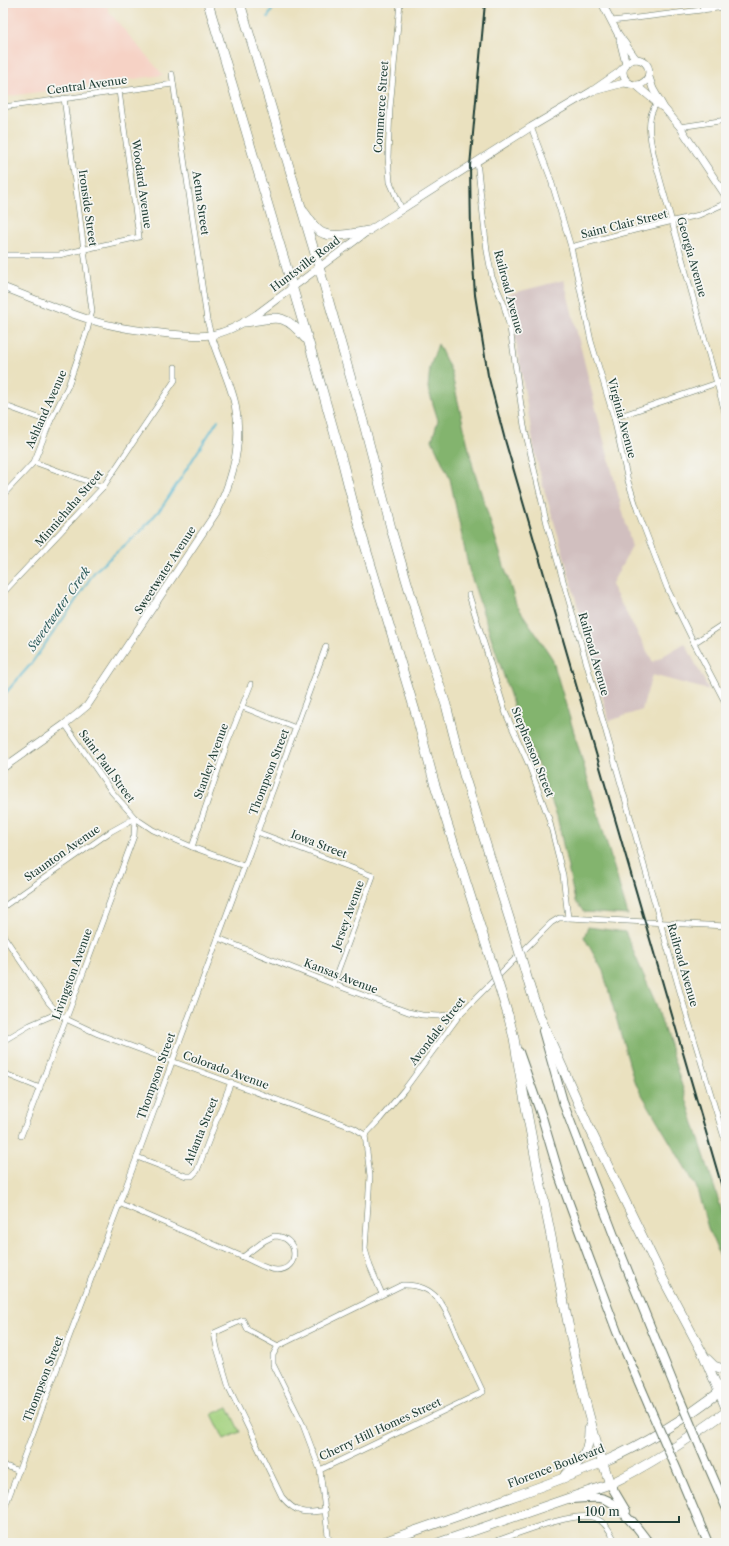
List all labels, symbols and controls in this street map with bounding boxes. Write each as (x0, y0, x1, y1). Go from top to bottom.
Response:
street label: Commerce Street (371, 60, 391, 154)
street label: Central Avenue (46, 72, 128, 98)
street label: Woodard Avenue (129, 138, 155, 229)
street label: Ironside Street (76, 169, 100, 247)
street label: Aetna Street (189, 169, 212, 236)
street label: Saint Clair Street (579, 206, 669, 242)
street label: Georgia Avenue (674, 215, 710, 299)
street label: Huntsville Road (267, 233, 343, 295)
street label: Railroad Avenue (491, 249, 527, 335)
street label: Ashland Avenue (22, 368, 69, 451)
street label: Virginia Avenue (604, 375, 639, 460)
street label: Minniehaha Street (32, 467, 106, 549)
street label: Sweetwater Avenue (131, 523, 199, 617)
water label: Sweetwater Creek (23, 563, 94, 655)
street label: Railroad Avenue (575, 611, 613, 697)
street label: Stephenson Street (509, 705, 557, 799)
street label: Stanley Avenue (191, 721, 231, 801)
street label: Saint Paul Street (76, 727, 138, 805)
street label: Thompson Street (246, 727, 292, 817)
street label: Staunton Avenue (22, 822, 102, 884)
street label: Iowa Street (289, 827, 349, 861)
street label: Jersey Avenue (328, 878, 367, 953)
street label: Railroad Avenue (664, 922, 702, 1008)
street label: Livingston Avenue (49, 926, 95, 1022)
street label: Kansas Avenue (302, 955, 380, 997)
street label: Avondale Street (405, 994, 468, 1069)
street label: Thompson Street (134, 1031, 178, 1121)
street label: Colorado Avenue (181, 1048, 271, 1092)
street label: Atlanta Street (181, 1095, 221, 1168)
street label: Thompson Street (20, 1334, 66, 1424)
street label: Cherry Hill Homes Street (317, 1395, 443, 1463)
street label: Florence Boulevard (506, 1441, 607, 1491)
scale bar (579, 1498, 679, 1524)
text: 100 m (585, 1504, 620, 1519)

